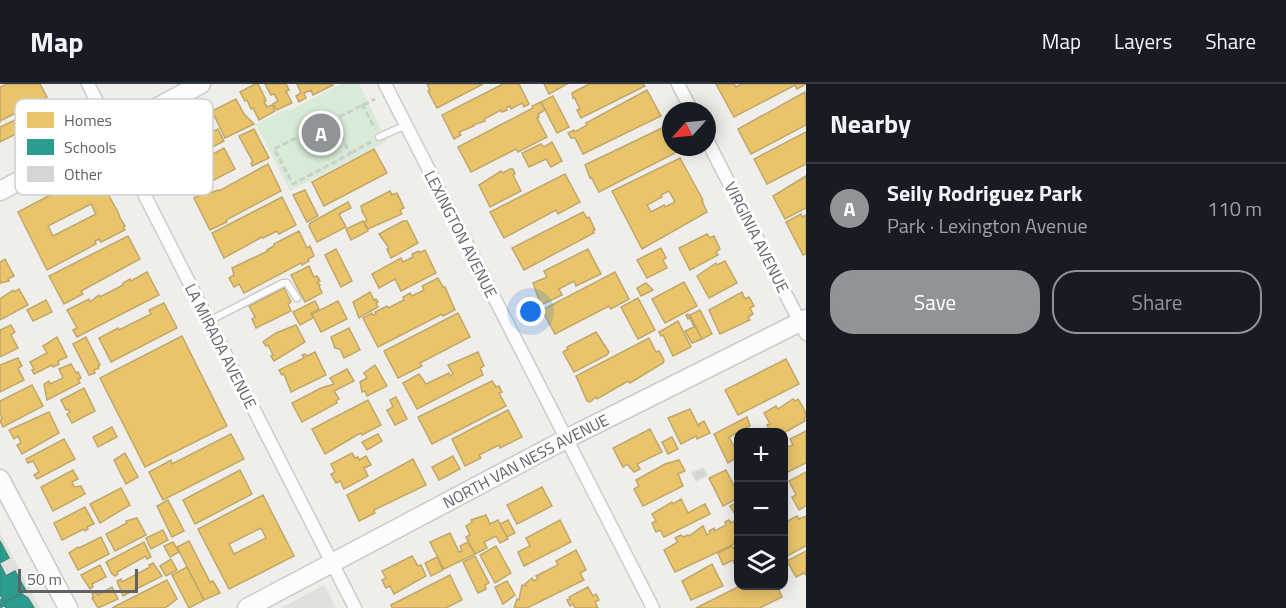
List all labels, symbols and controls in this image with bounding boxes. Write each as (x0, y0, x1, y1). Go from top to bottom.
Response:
text: Map (30, 20, 84, 63)
text: Map (1042, 25, 1081, 57)
text: Layers (1114, 25, 1172, 57)
text: Share (1205, 25, 1256, 57)
legend (15, 99, 213, 195)
north arrow (662, 102, 716, 156)
text: Nearby (830, 104, 911, 143)
text: Homes (64, 108, 112, 132)
pin: A (302, 110, 340, 156)
text: Schools (64, 135, 116, 159)
text: Other (64, 162, 103, 186)
street label: LEXINGTON AVENUE (418, 166, 504, 302)
text: Seily Rodriguez Park (887, 176, 1082, 210)
street label: VIRGINIA AVENUE (719, 177, 795, 297)
text: A (843, 193, 856, 224)
text: 110 m (1207, 193, 1262, 224)
text: Park · Lexington Avenue (887, 210, 1088, 241)
button: Save (830, 270, 1040, 334)
button: Share (1052, 270, 1262, 334)
street label: LA MIRADA AVENUE (179, 279, 263, 413)
your location (516, 297, 545, 326)
street label: NORTH VAN NESS AVENUE (438, 408, 613, 514)
map controls (734, 428, 788, 590)
button: + (734, 428, 788, 482)
button: − (734, 482, 788, 536)
button: layers (734, 536, 788, 590)
scale bar (18, 566, 138, 594)
text: 50 m (27, 567, 62, 591)

